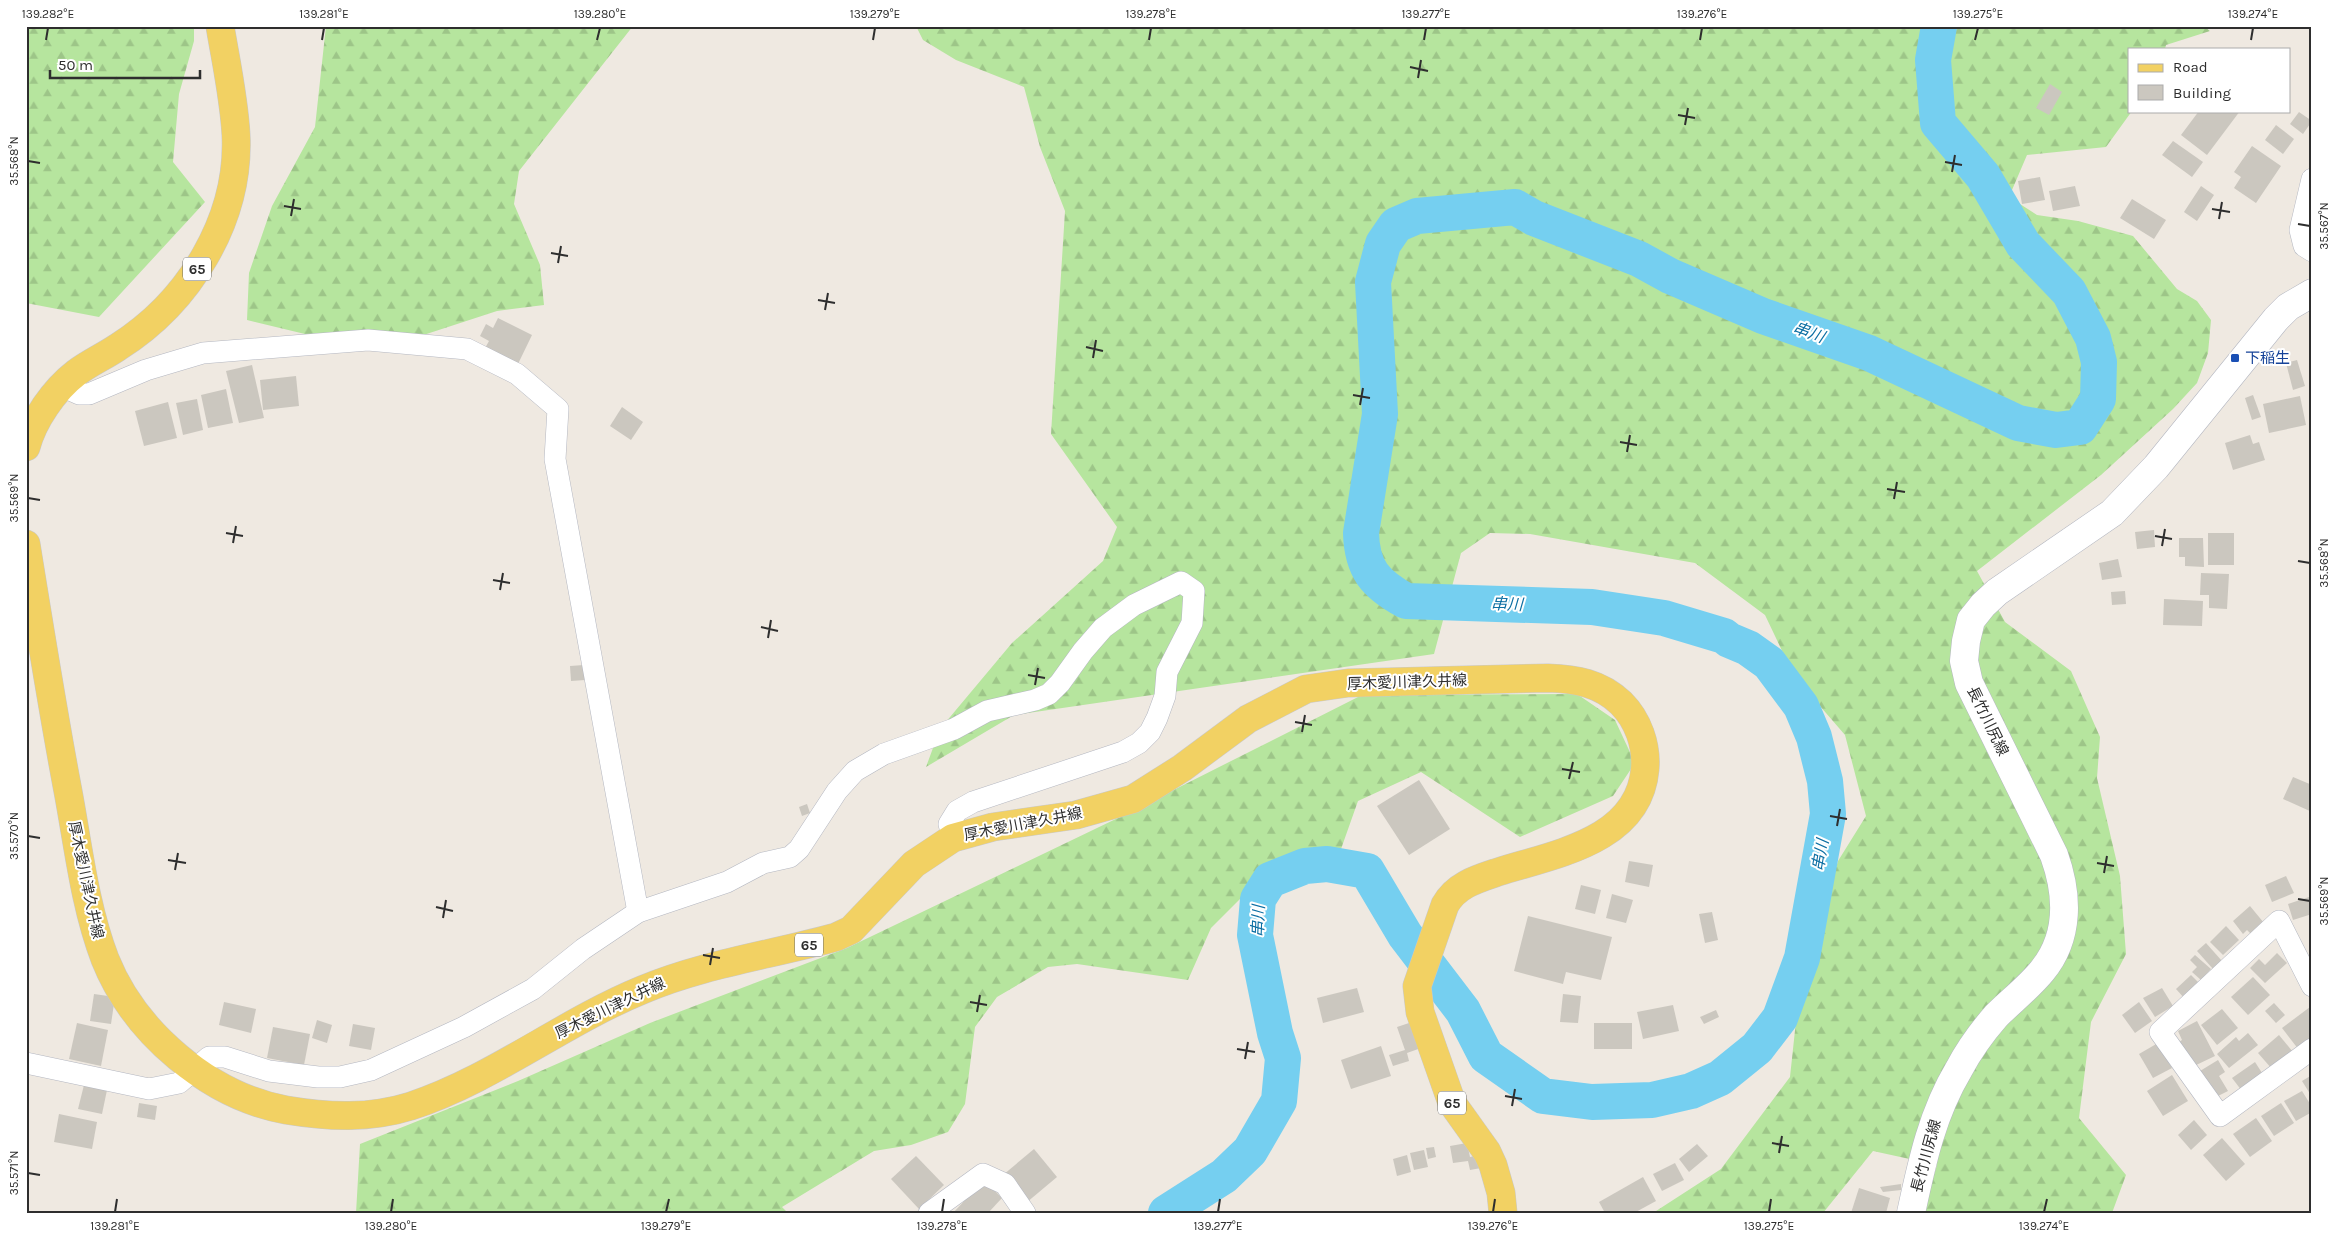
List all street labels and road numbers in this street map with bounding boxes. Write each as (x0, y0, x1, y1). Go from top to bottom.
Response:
road number: 65 (183, 258, 211, 280)
street label: 厚木愛川津久井線 (1347, 671, 1467, 693)
street label: 長竹川尻線 (1963, 683, 2013, 759)
street label: 厚木愛川津久井線 (962, 804, 1084, 844)
street label: 厚木愛川津久井線 (65, 819, 107, 941)
road number: 65 (795, 934, 823, 956)
street label: 厚木愛川津久井線 (552, 974, 668, 1042)
road number: 65 (1438, 1092, 1466, 1114)
street label: 長竹川尻線 (1908, 1117, 1944, 1195)

